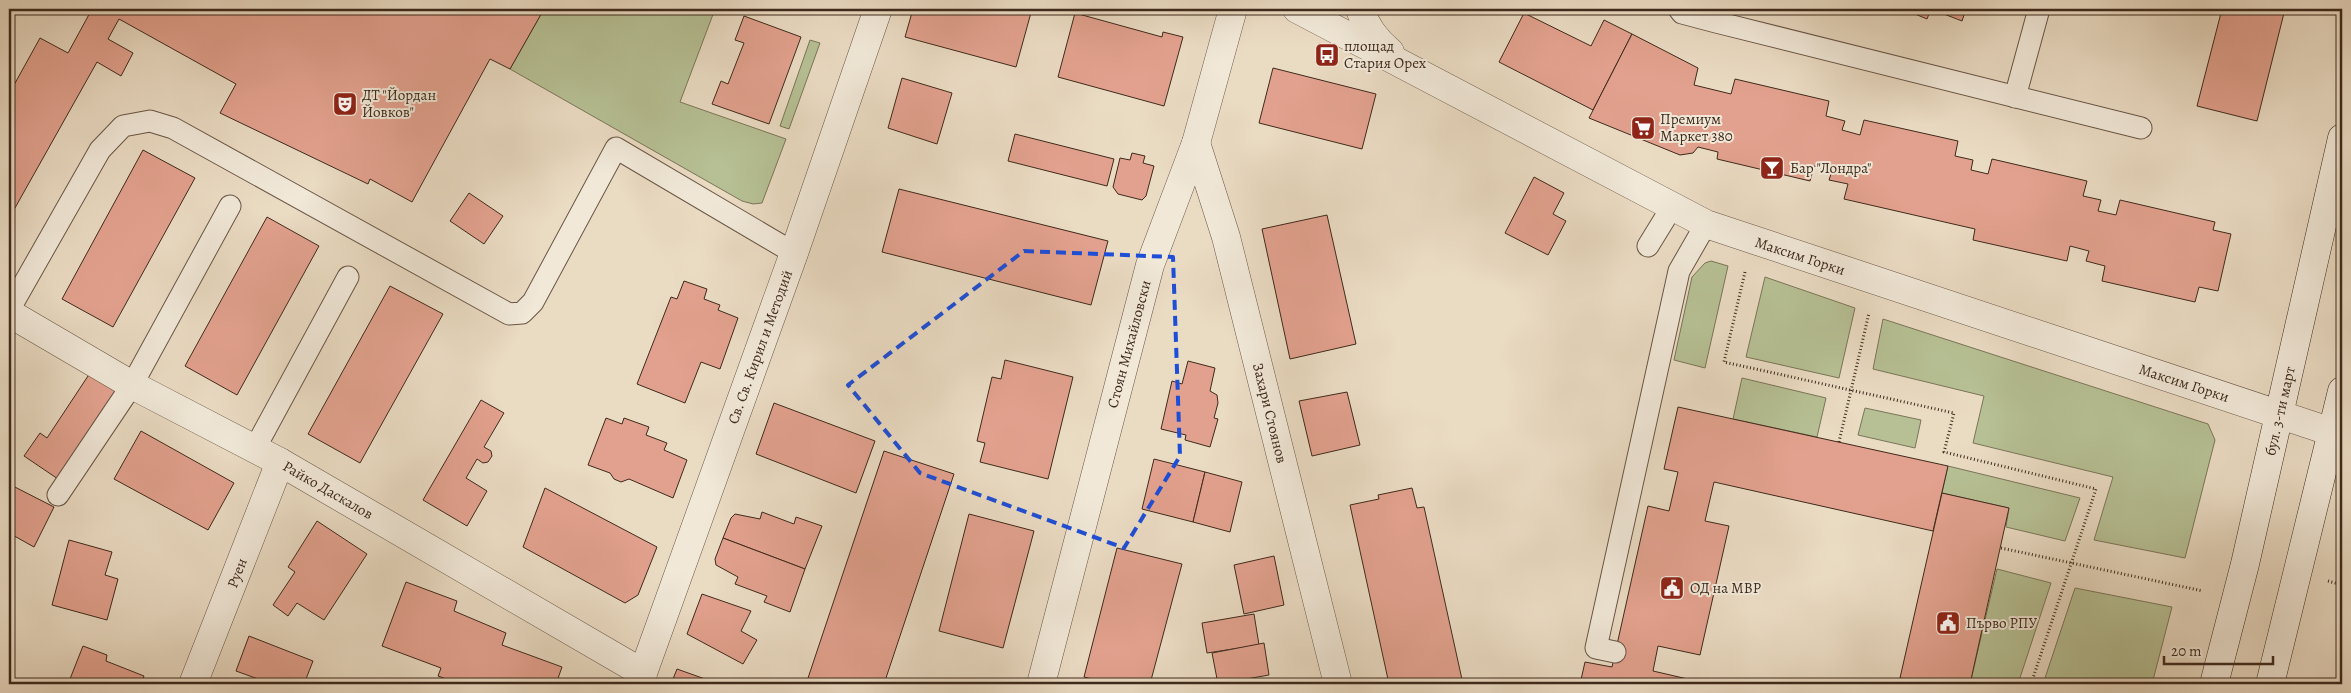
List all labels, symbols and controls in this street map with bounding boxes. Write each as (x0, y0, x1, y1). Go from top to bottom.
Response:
place label: площад Стария Орех (1344, 36, 1427, 73)
bus stop icon: площад Стария Орех (1314, 42, 1340, 68)
place label: ДТ "Йордан Йовков" (362, 85, 437, 122)
theatre icon: ДТ "Йордан Йовков" (332, 91, 358, 117)
place label: Премиум Маркет 380 (1660, 109, 1733, 146)
supermarket icon: Премиум Маркет 380 (1630, 115, 1656, 141)
bar icon: Бар "Лондра" (1759, 155, 1785, 181)
place label: Бар "Лондра" (1790, 158, 1871, 178)
street label: Максим Горки (1752, 232, 1848, 280)
street label: Св. Св. Кирил и Методий (723, 267, 797, 427)
street label: Стоян Михайловски (1102, 278, 1156, 410)
street label: Максим Горки (2136, 359, 2232, 407)
street label: Захари Стоянов (1248, 361, 1292, 465)
street label: бул. 3-ти март (2260, 364, 2300, 458)
street label: Райко Даскалов (279, 456, 377, 524)
street label: Руен (222, 555, 252, 591)
public building icon: ОД на МВР (1659, 575, 1685, 601)
place label: ОД на МВР (1690, 578, 1761, 598)
public building icon: Първо РПУ (1935, 610, 1961, 636)
place label: Първо РПУ (1966, 613, 2038, 633)
scale bar (2164, 633, 2272, 665)
text: 20 m (2171, 641, 2202, 661)

